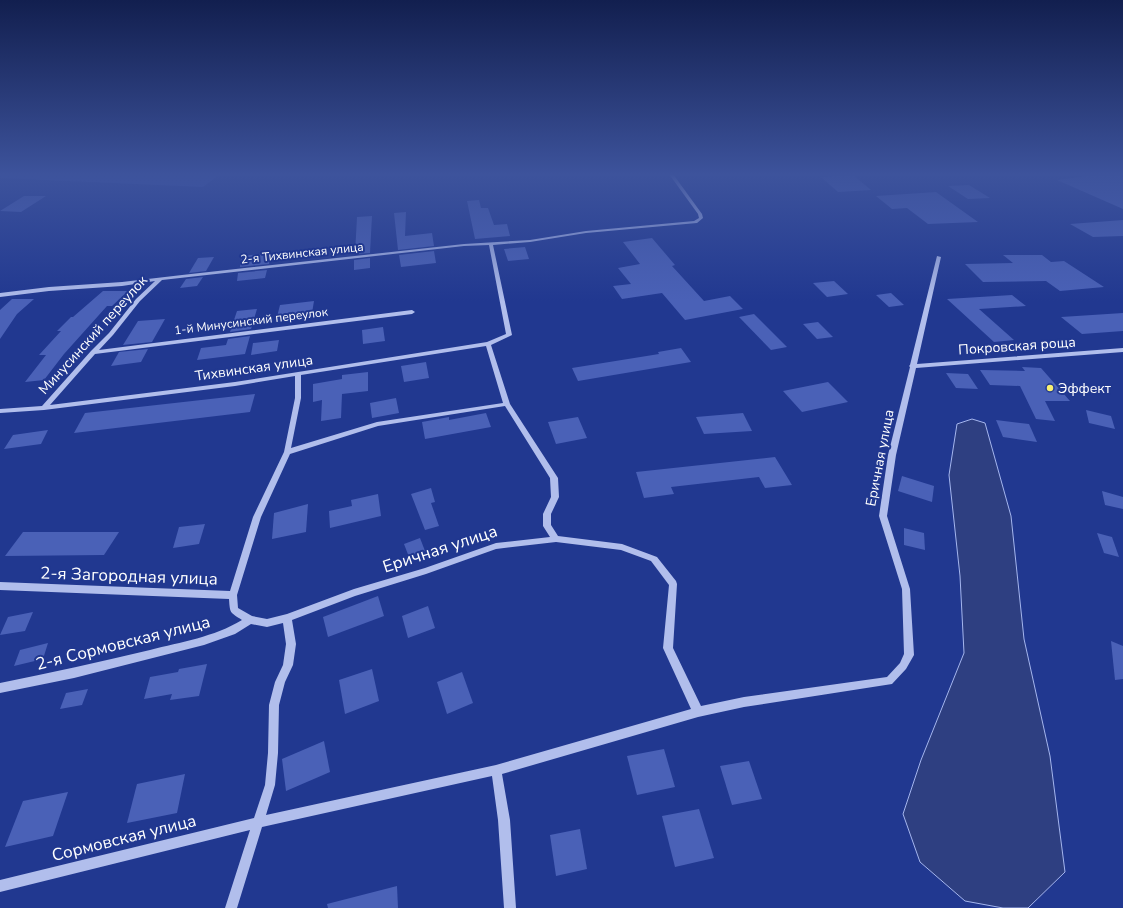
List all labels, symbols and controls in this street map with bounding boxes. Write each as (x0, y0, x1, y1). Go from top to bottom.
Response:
street label: 2-я Тихвинская улица (240, 239, 364, 267)
street label: Минусинский переулок (34, 271, 152, 399)
street label: 1-й Минусинский переулок (173, 304, 329, 338)
street label: Покровская роща (958, 332, 1076, 360)
street label: Тихвинская улица (194, 350, 314, 386)
place label: Эффект (1058, 379, 1112, 398)
marker: Эффект (1045, 383, 1055, 393)
street label: Еричная улица (861, 408, 899, 508)
street label: Еричная улица (380, 520, 500, 578)
street label: 2-я Загородная улица (40, 561, 218, 591)
street label: 2-я Сормовская улица (33, 610, 213, 676)
street label: Сормовская улица (49, 809, 199, 867)

